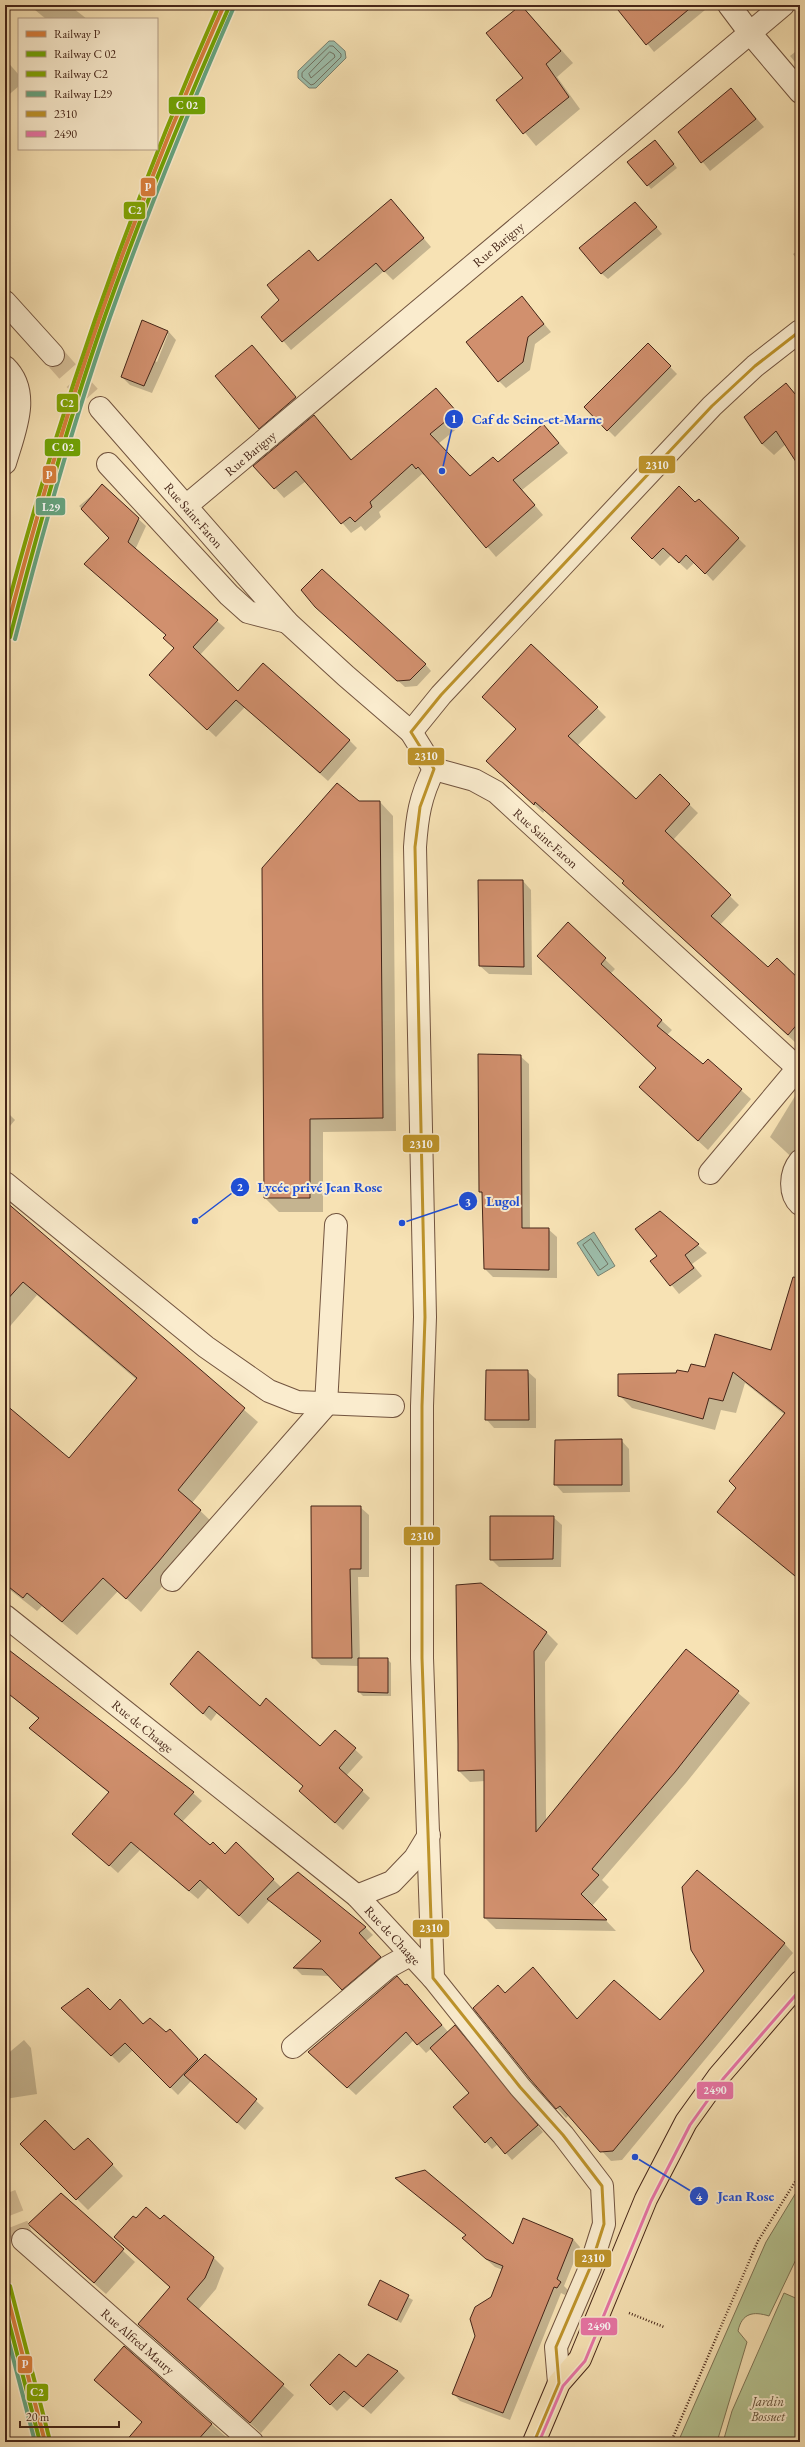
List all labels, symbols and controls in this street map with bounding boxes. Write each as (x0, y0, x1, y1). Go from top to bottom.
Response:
legend (18, 18, 158, 150)
text: Railway P (54, 26, 101, 42)
text: Railway C 02 (54, 46, 116, 62)
text: Railway C2 (54, 66, 108, 82)
text: Railway L29 (54, 86, 112, 102)
line badge: C 02 (168, 96, 206, 115)
text: C 02 (176, 98, 198, 112)
text: 2310 (54, 106, 77, 122)
text: 2490 (54, 126, 77, 142)
line badge: P (140, 177, 156, 197)
text: P (145, 180, 152, 194)
line badge: C2 (123, 201, 146, 220)
text: C2 (128, 203, 142, 217)
street label: Rue Barigny (469, 218, 528, 271)
line badge: C2 (56, 393, 79, 413)
text: C2 (60, 396, 74, 410)
callout: Caf de Seine-et-Marne (444, 406, 610, 432)
text: Caf de Seine-et-Marne (472, 410, 602, 428)
text: 1 (451, 411, 457, 427)
street label: Rue Barigny (221, 427, 280, 480)
line badge: C 02 (44, 438, 81, 457)
text: C 02 (52, 440, 74, 454)
line badge: 2310 (638, 455, 676, 474)
text: 2310 (645, 458, 669, 472)
line badge: P (42, 465, 57, 484)
text: P (46, 468, 53, 482)
street label: Rue Saint-Faron (160, 479, 227, 552)
line badge: L29 (35, 497, 66, 516)
text: L29 (42, 500, 60, 514)
line badge: 2310 (407, 747, 445, 766)
text: 2310 (414, 749, 438, 763)
street label: Rue Saint-Faron (510, 805, 582, 872)
line badge: 2310 (402, 1134, 440, 1153)
text: 2310 (409, 1137, 433, 1151)
callout: Lycée privé Jean Rose (230, 1174, 390, 1200)
text: Lycée privé Jean Rose (258, 1178, 383, 1196)
text: 2 (237, 1179, 244, 1195)
callout: Lugol (458, 1188, 528, 1214)
text: Lugol (486, 1192, 520, 1210)
text: 3 (465, 1194, 471, 1210)
line badge: 2310 (403, 1526, 441, 1546)
text: 2310 (410, 1529, 434, 1543)
street label: Rue de Chaage (108, 1696, 177, 1757)
street label: Rue de Chaage (361, 1902, 424, 1969)
line badge: 2310 (412, 1919, 450, 1938)
text: 2310 (419, 1921, 443, 1935)
line badge: 2490 (696, 2081, 734, 2100)
text: 2490 (703, 2083, 727, 2097)
callout: Jean Rose (689, 2183, 782, 2209)
text: Jean Rose (716, 2187, 775, 2205)
text: 4 (696, 2189, 703, 2205)
line badge: 2310 (574, 2249, 612, 2268)
text: 2310 (581, 2251, 605, 2265)
street label: Rue Alfred Maury (97, 2305, 178, 2378)
line badge: 2490 (580, 2317, 618, 2336)
text: 2490 (587, 2319, 611, 2333)
line badge: P (17, 2355, 33, 2374)
text: P (22, 2357, 29, 2371)
line badge: C2 (26, 2383, 49, 2402)
text: C2 (30, 2385, 44, 2399)
park label: Jardin Bossuet (749, 2393, 786, 2425)
scale bar (20, 2403, 119, 2429)
text: 20 m (26, 2409, 50, 2425)

